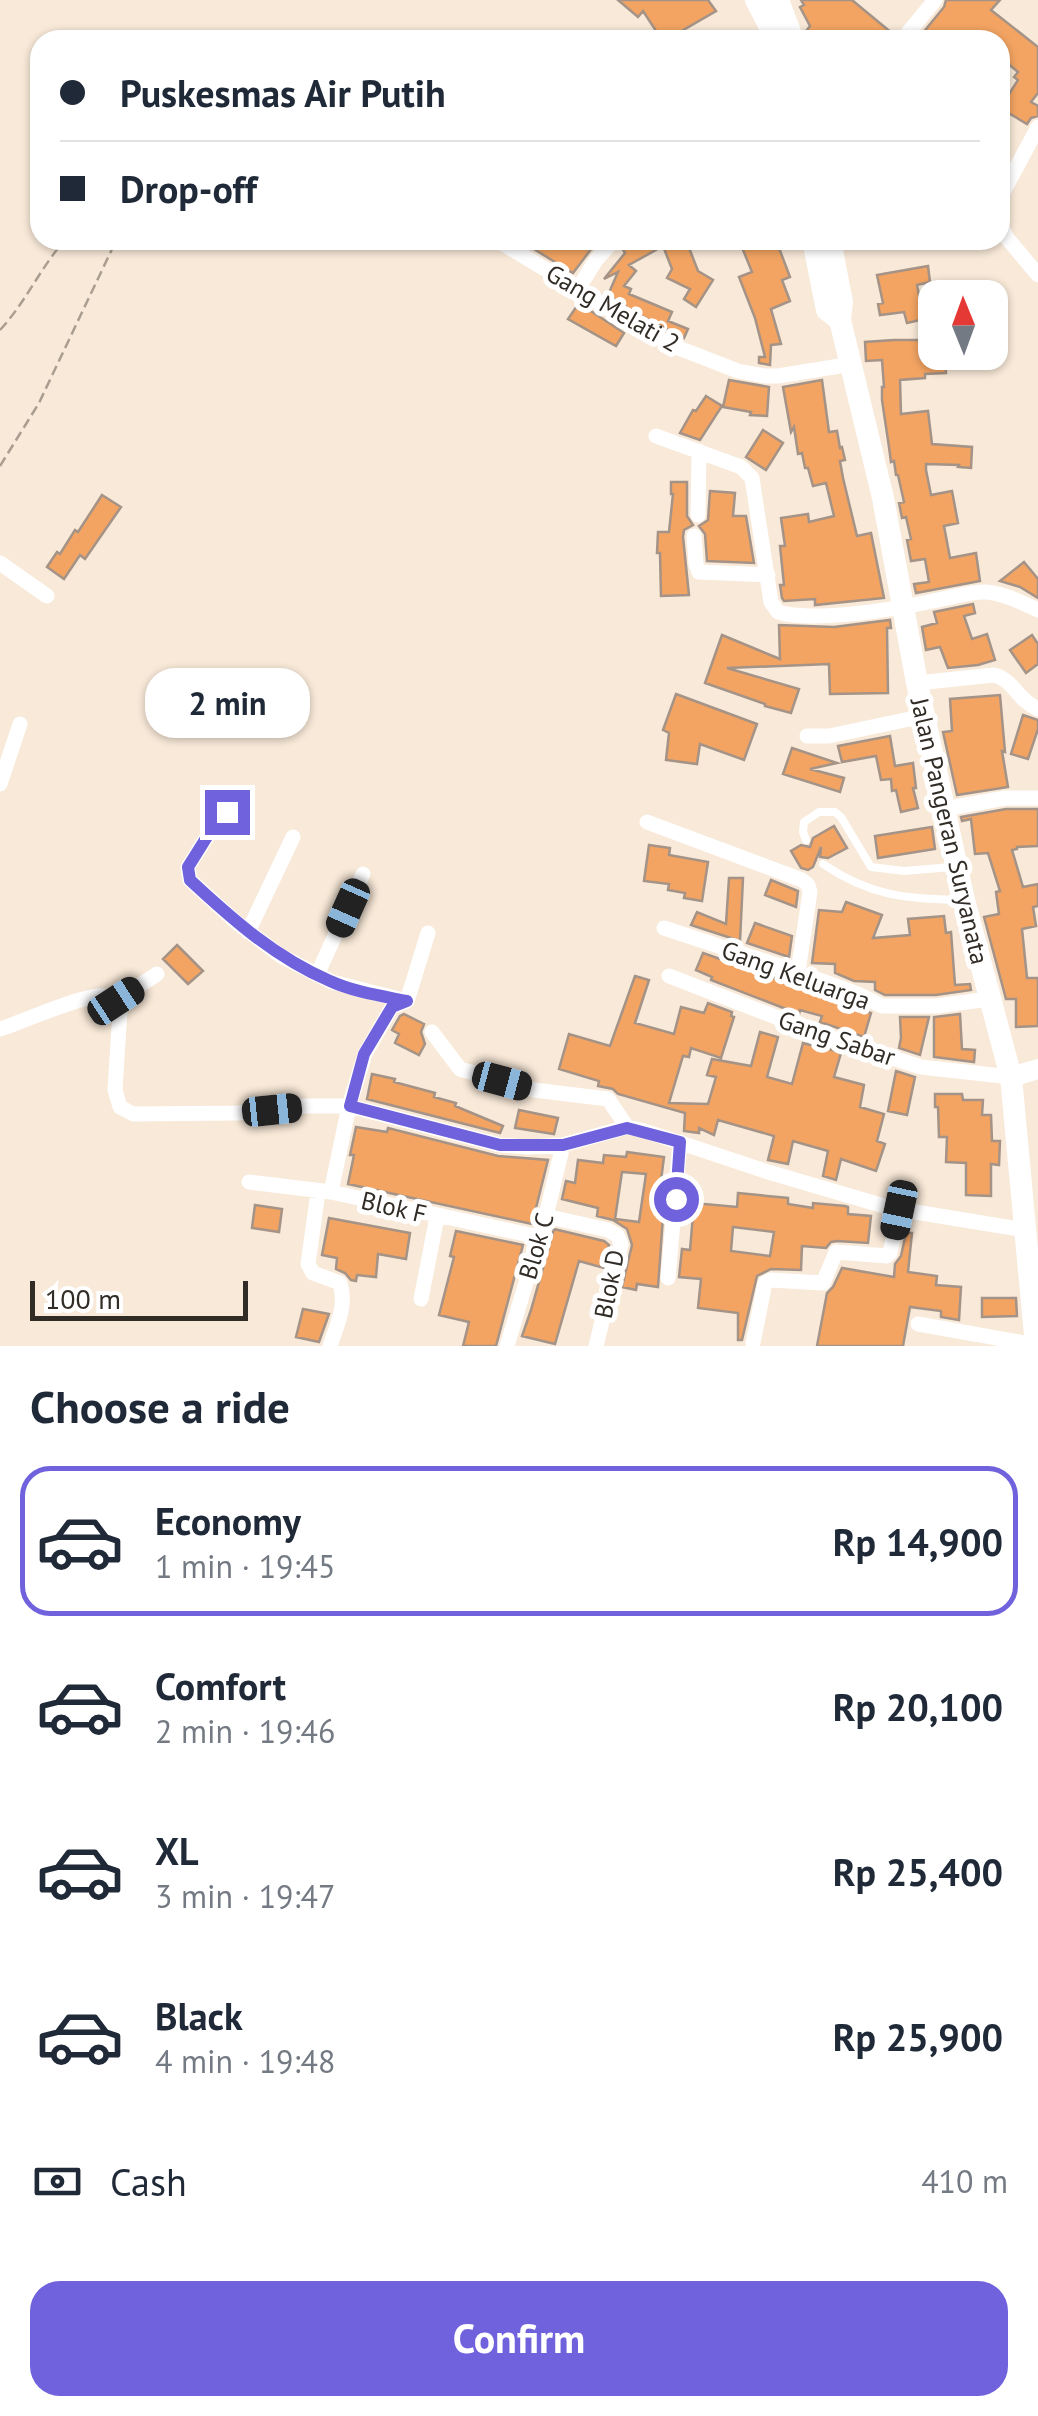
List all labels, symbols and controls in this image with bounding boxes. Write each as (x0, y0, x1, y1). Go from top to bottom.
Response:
text: Puskesmas Air Putih (120, 68, 446, 117)
text: Drop-off (120, 164, 257, 213)
street label: Gang Melati 2 (540, 257, 686, 359)
north arrow (918, 280, 1008, 370)
map controls (918, 280, 1008, 370)
callout: 2 min (144, 667, 310, 737)
text: 2 min (188, 682, 267, 724)
street label: Jalan Pangeran Suryanata (904, 694, 996, 967)
route end (205, 790, 250, 835)
car (322, 874, 374, 942)
street label: Gang Keluarga (717, 933, 875, 1017)
car (83, 972, 149, 1030)
street label: Gang Sabar (774, 1003, 900, 1073)
car (469, 1059, 535, 1103)
car (241, 1092, 303, 1128)
route start (654, 1177, 699, 1222)
car (878, 1178, 920, 1242)
street label: Blok F (358, 1184, 430, 1230)
street label: Blok C (511, 1209, 561, 1283)
street label: Blok D (587, 1247, 631, 1321)
scale bar (30, 1276, 248, 1320)
text: 100 m (45, 1280, 121, 1317)
text: Choose a ride (30, 1377, 290, 1435)
icon: car (35, 1496, 125, 1586)
text: Economy (155, 1496, 301, 1545)
text: Rp 14,900 (833, 1517, 1003, 1566)
text: 1 min · 19:45 (155, 1545, 335, 1587)
icon: car (35, 1661, 125, 1751)
text: Comfort (155, 1661, 286, 1710)
text: Rp 20,100 (833, 1682, 1003, 1731)
text: 2 min · 19:46 (155, 1710, 335, 1752)
icon: car (35, 1826, 125, 1916)
text: XL (155, 1826, 199, 1875)
text: Rp 25,400 (833, 1847, 1003, 1896)
text: 3 min · 19:47 (155, 1875, 335, 1917)
icon: car (35, 1991, 125, 2081)
text: Black (155, 1991, 243, 2040)
text: Rp 25,900 (833, 2012, 1003, 2061)
text: 4 min · 19:48 (155, 2040, 335, 2082)
icon: cash (30, 2154, 85, 2209)
text: Cash (110, 2157, 187, 2206)
text: 410 m (921, 2160, 1008, 2202)
button: Confirm (30, 2281, 1008, 2396)

